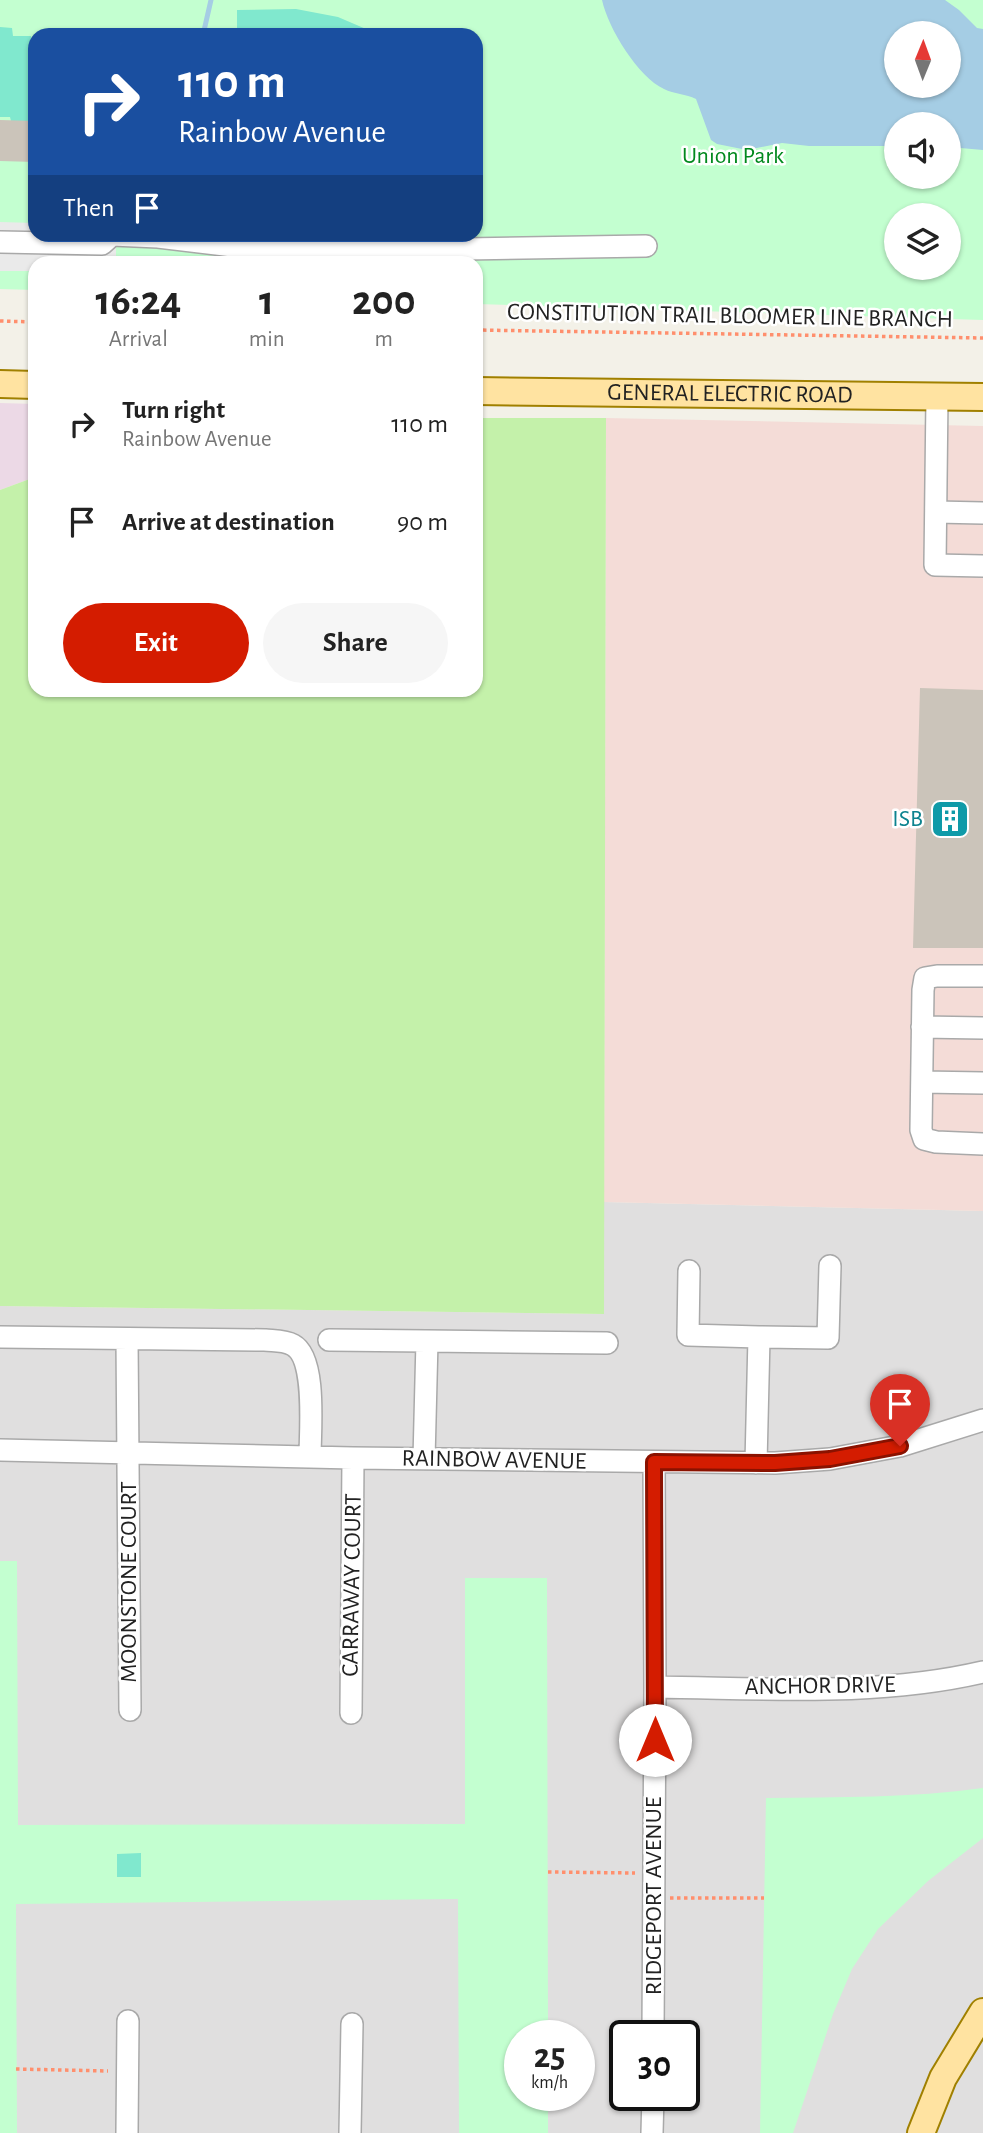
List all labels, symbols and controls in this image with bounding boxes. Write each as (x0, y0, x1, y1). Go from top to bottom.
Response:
north arrow (884, 21, 961, 98)
map controls (884, 21, 961, 280)
icon: right (63, 56, 154, 147)
text: 110 m (178, 58, 286, 107)
button: sound (884, 112, 961, 189)
text: Rainbow Avenue (178, 116, 386, 148)
park label: Union Park (682, 144, 784, 168)
icon: arrive (128, 189, 166, 227)
text: Then (63, 195, 114, 221)
button: layers (884, 203, 961, 280)
text: 16:24 (95, 280, 181, 322)
text: 1 (259, 280, 274, 322)
text: 200 (352, 280, 416, 322)
street label: CONSTITUTION TRAIL BLOOMER LINE BRANCH (507, 300, 953, 332)
text: Arrival (109, 328, 168, 351)
text: min (249, 328, 285, 351)
text: m (375, 328, 393, 351)
street label: GENERAL ELECTRIC ROAD (607, 381, 853, 407)
text: Turn right (122, 397, 225, 423)
icon: right (63, 405, 101, 443)
text: 110 m (391, 411, 448, 437)
text: Rainbow Avenue (122, 428, 272, 451)
icon: arrive (63, 503, 101, 541)
text: Arrive at destination (122, 509, 335, 535)
text: 90 m (397, 509, 448, 535)
button: Exit (63, 603, 249, 683)
button: Share (263, 603, 448, 683)
building icon: ISB (929, 798, 971, 840)
place label: ISB (892, 807, 923, 831)
pin (870, 1374, 930, 1446)
icon: arrive (881, 1385, 919, 1423)
street label: RAINBOW AVENUE (402, 1446, 587, 1474)
street label: MOONSTONE COURT (117, 1481, 141, 1683)
street label: CARRAWAY COURT (338, 1493, 366, 1677)
street label: ANCHOR DRIVE (744, 1673, 896, 1699)
position arrow (618, 1703, 692, 1777)
street label: RIDGEPORT AVENUE (642, 1796, 666, 1995)
speed limit sign: 30 (609, 2020, 700, 2111)
text: 25 (534, 2039, 565, 2074)
text: km/h (531, 2074, 568, 2092)

